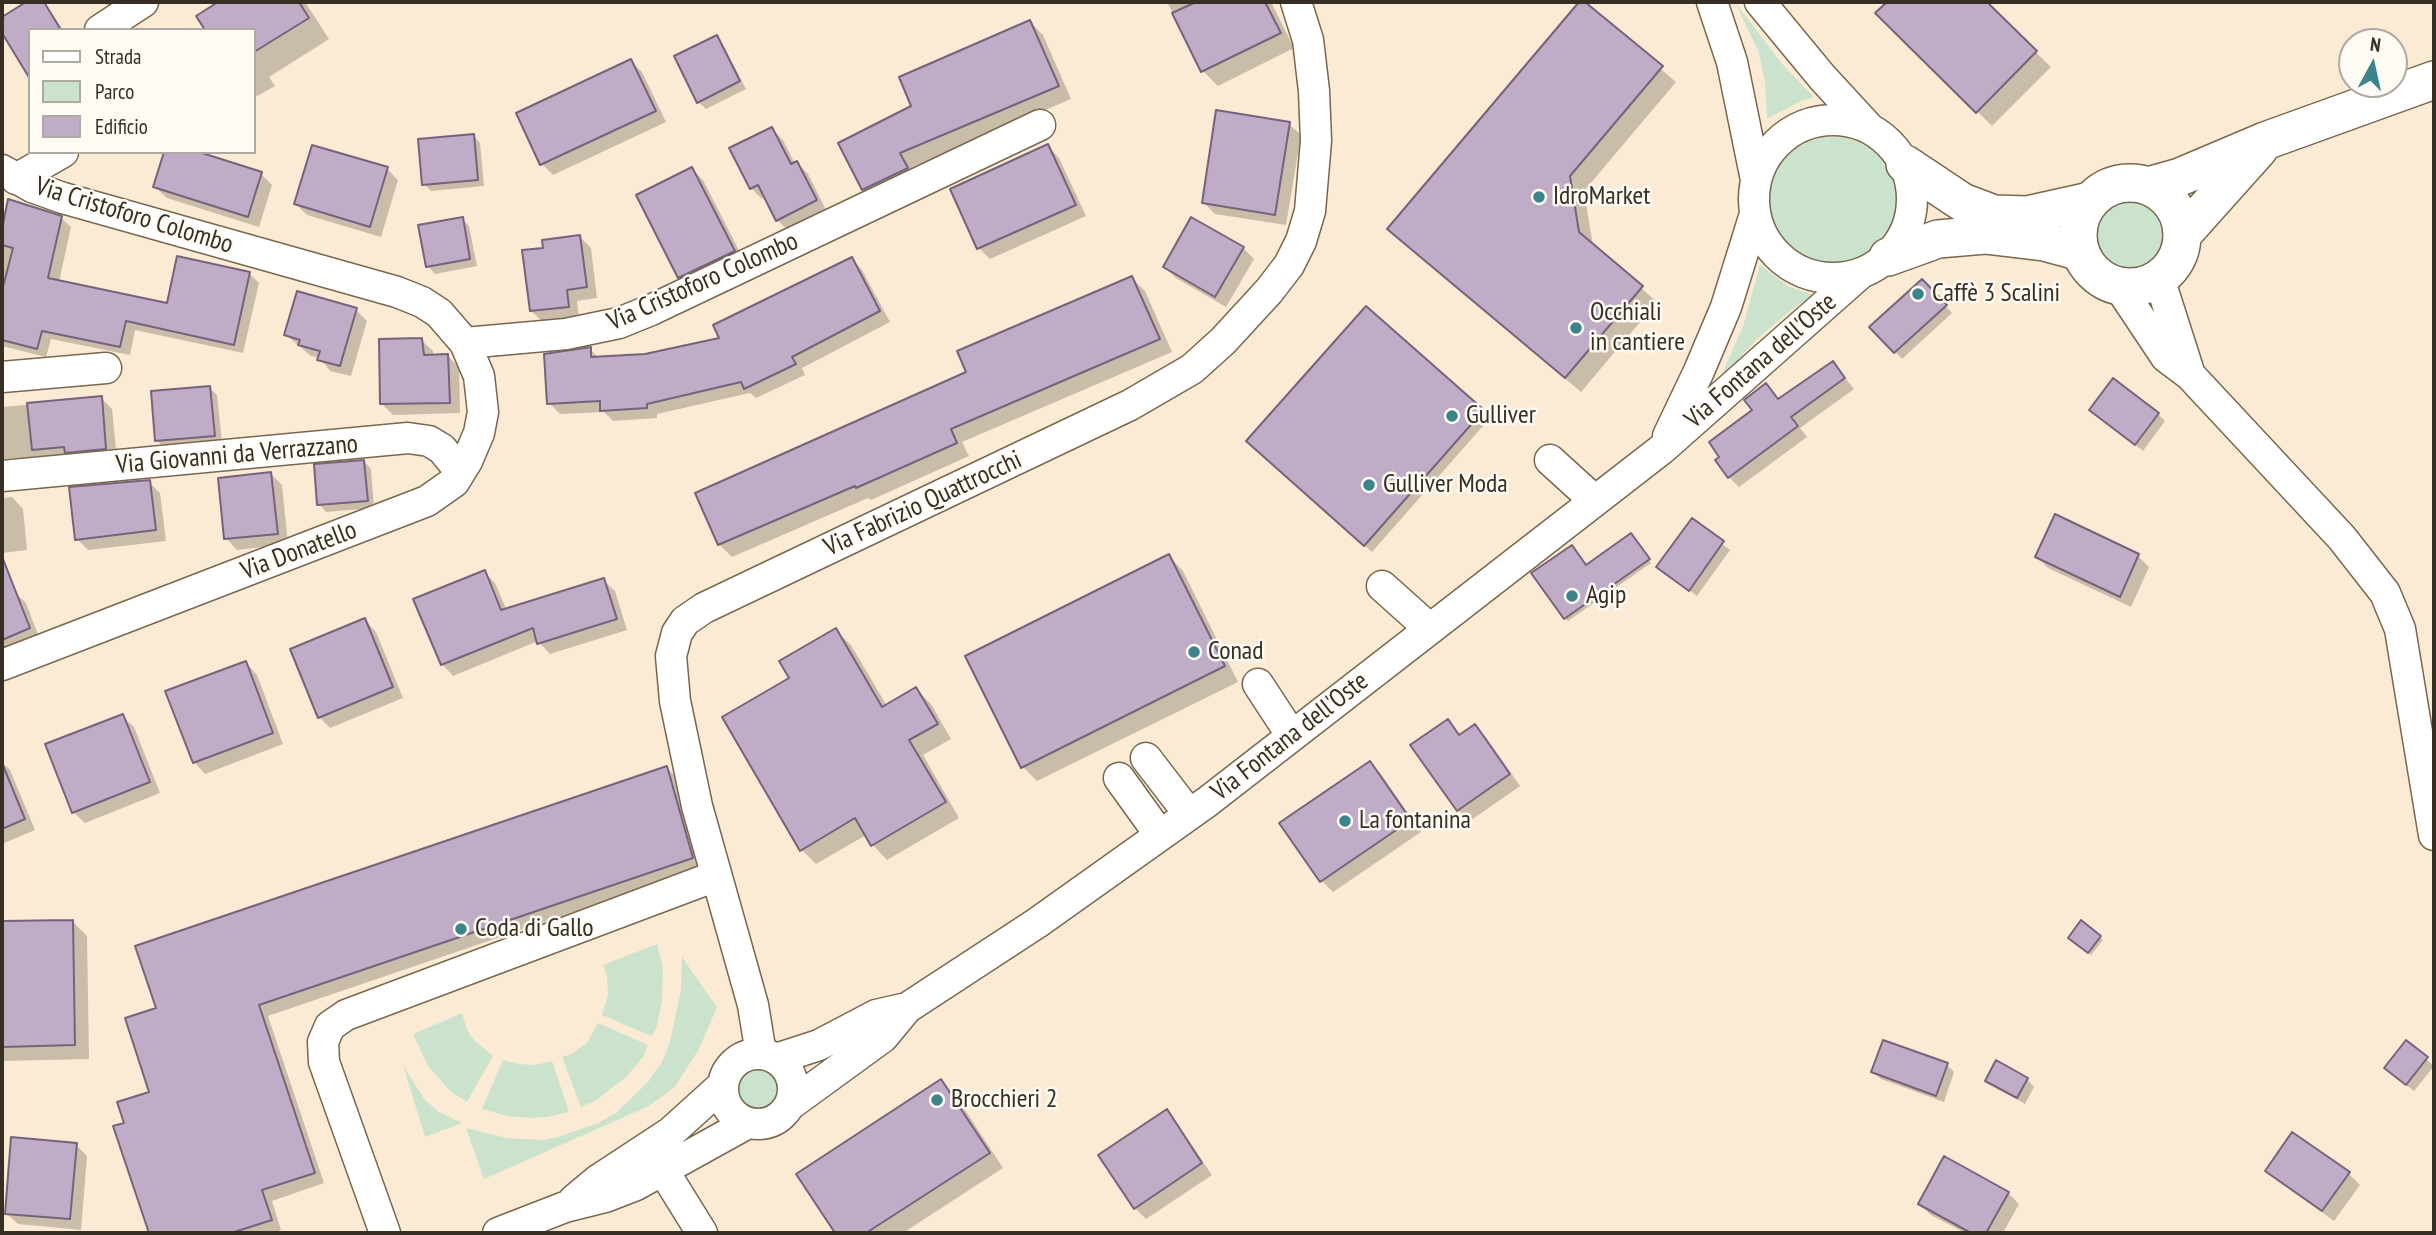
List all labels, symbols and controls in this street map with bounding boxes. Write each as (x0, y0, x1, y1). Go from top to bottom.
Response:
legend (28, 28, 256, 154)
north arrow (2338, 28, 2408, 98)
text: N (2369, 32, 2382, 57)
text: Strada (95, 43, 141, 70)
text: Parco (95, 78, 134, 105)
text: Edificio (95, 113, 148, 140)
street label: Via Cristoforo Colombo (31, 171, 237, 261)
place label: IdroMarket (1553, 181, 1650, 213)
marker: IdroMarket (1531, 189, 1547, 205)
street label: Via Cristoforo Colombo (603, 226, 803, 338)
place label: Caffè 3 Scalini (1932, 278, 2060, 310)
marker: Caffè 3 Scalini (1910, 286, 1926, 302)
street label: Via Fontana dell'Oste (1679, 287, 1843, 435)
place label: Occhiali in cantiere (1590, 297, 1685, 358)
marker: Occhiali in cantiere (1568, 320, 1584, 336)
place label: Gulliver (1466, 400, 1536, 432)
marker: Gulliver (1444, 408, 1460, 424)
street label: Via Giovanni da Verrazzano (115, 429, 359, 481)
street label: Via Fabrizio Quattrocchi (819, 445, 1027, 563)
place label: Gulliver Moda (1383, 469, 1508, 501)
marker: Gulliver Moda (1361, 477, 1377, 493)
street label: Via Donatello (237, 515, 361, 587)
place label: Agip (1586, 580, 1626, 612)
marker: Agip (1564, 588, 1580, 604)
place label: Conad (1208, 636, 1263, 668)
marker: Conad (1186, 644, 1202, 660)
street label: Via Fontana dell'Oste (1205, 666, 1375, 808)
place label: La fontanina (1359, 805, 1471, 837)
marker: La fontanina (1337, 813, 1353, 829)
place label: Coda di Gallo (475, 913, 594, 945)
marker: Coda di Gallo (453, 921, 469, 937)
place label: Brocchieri 2 (951, 1084, 1057, 1116)
marker: Brocchieri 2 (929, 1092, 945, 1108)

